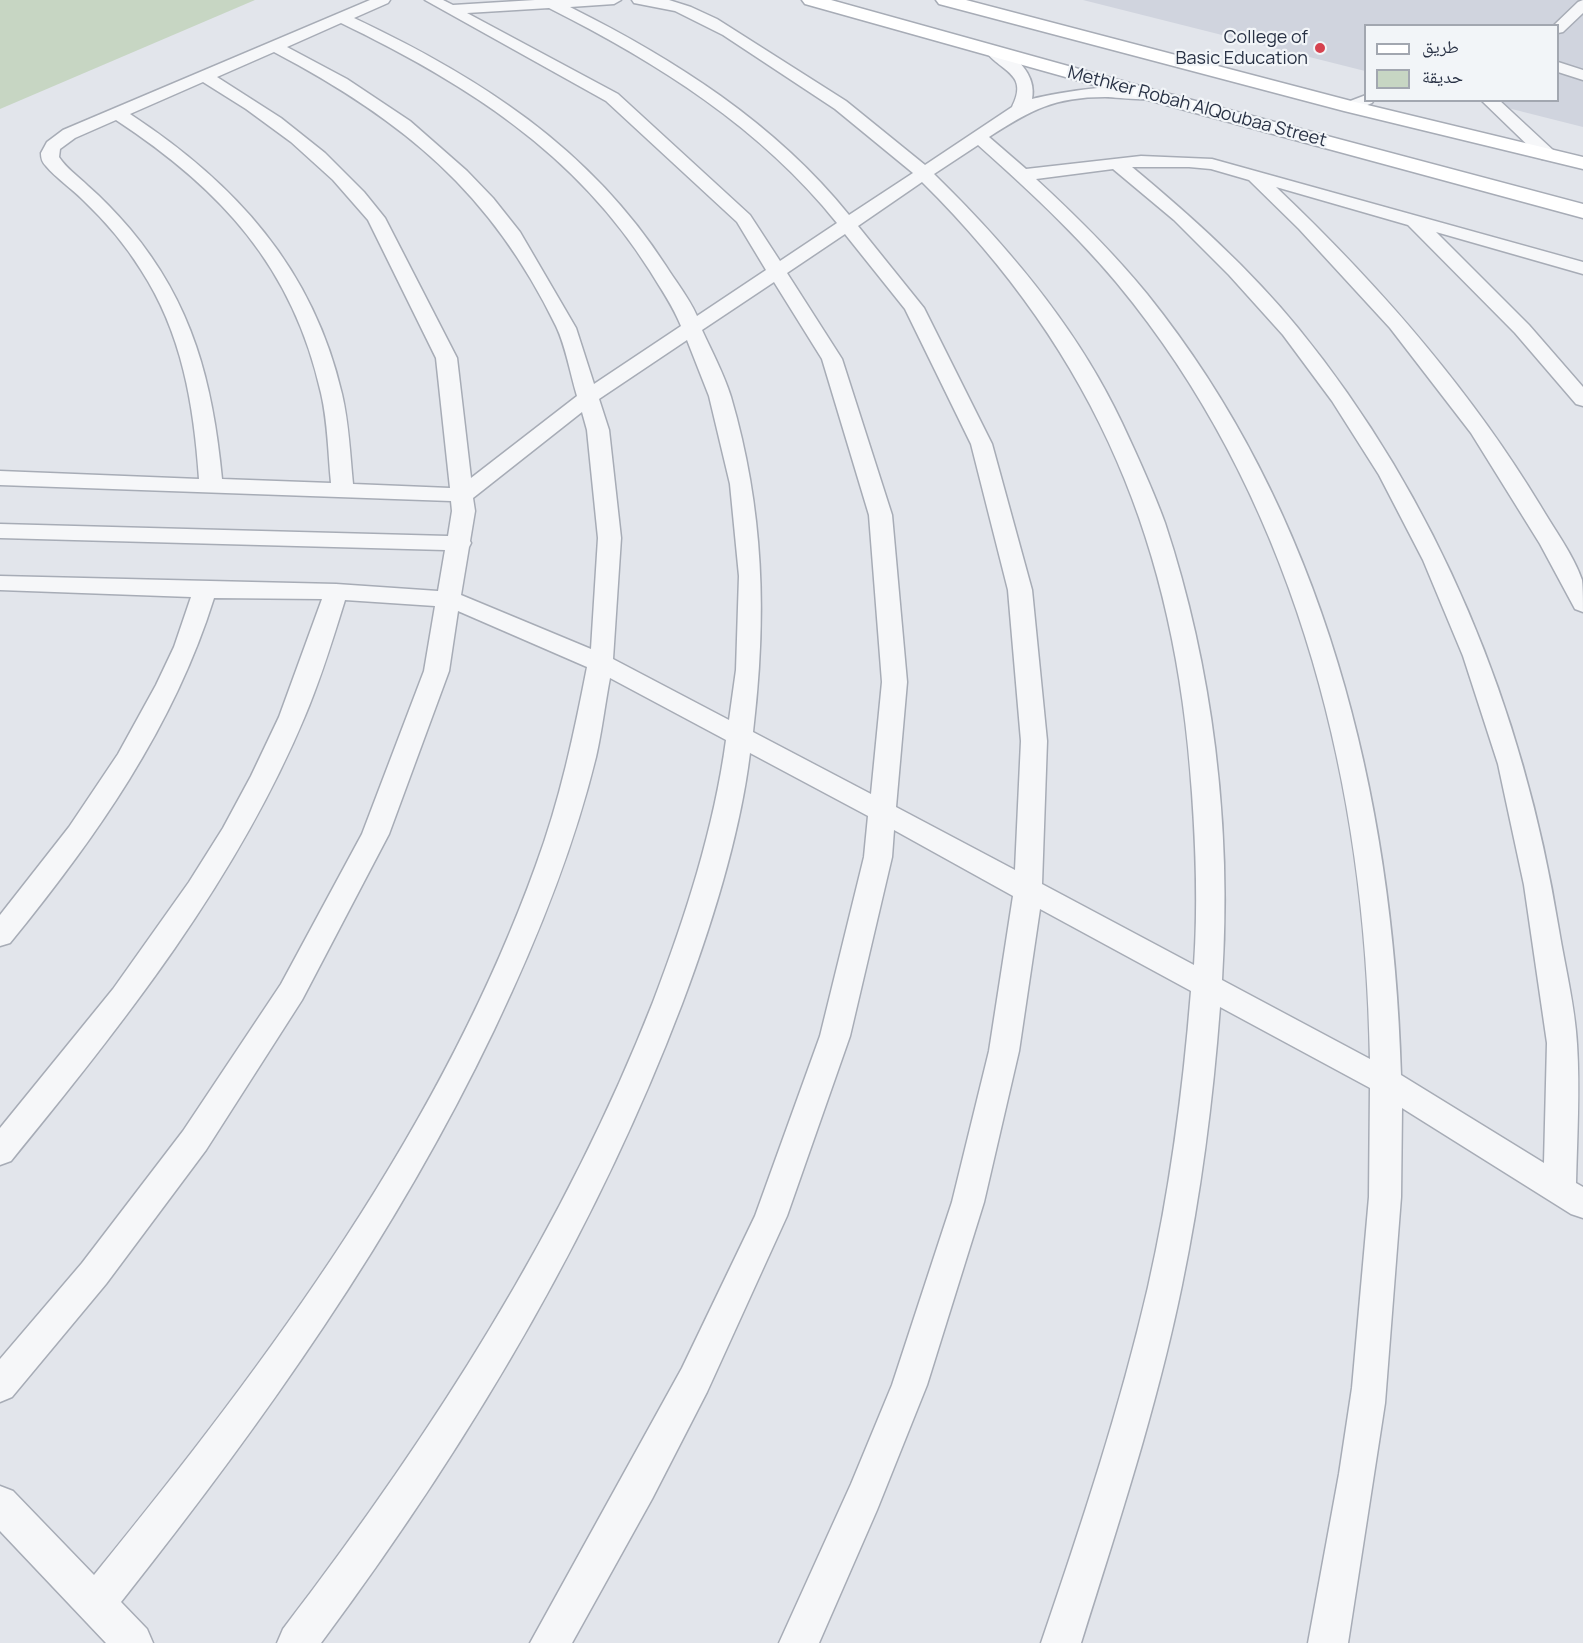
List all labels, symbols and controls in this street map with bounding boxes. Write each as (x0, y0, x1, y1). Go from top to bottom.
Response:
legend (1364, 24, 1559, 102)
place label: College of Basic Education (1175, 27, 1308, 70)
text: طريق (1422, 34, 1459, 58)
marker: College of Basic Education (1313, 41, 1327, 55)
street label: Methker Robah AlQoubaa Street (1065, 62, 1329, 152)
text: حديقة (1422, 64, 1463, 88)

